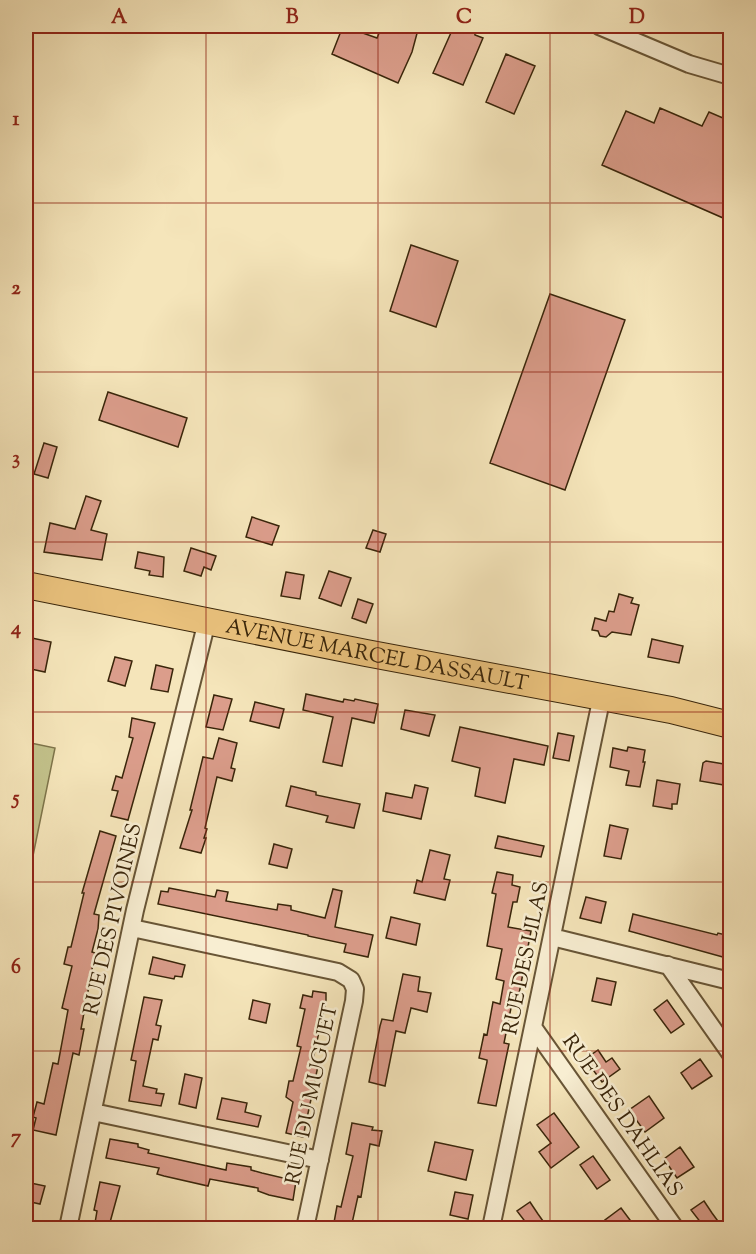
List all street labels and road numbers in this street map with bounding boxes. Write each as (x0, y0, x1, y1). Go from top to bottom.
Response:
street label: AVENUE MARCEL DASSAULT (223, 612, 531, 700)
street label: RUE DES PIVOINES (77, 820, 151, 1018)
street label: RUE DES LILAS (496, 879, 558, 1038)
street label: RUE DU MUGUET (279, 1001, 347, 1188)
street label: RUE DES DAHLIAS (554, 1029, 689, 1204)

